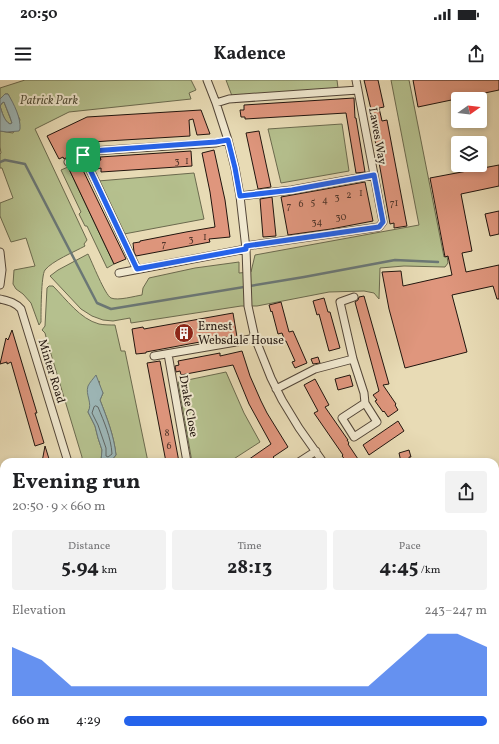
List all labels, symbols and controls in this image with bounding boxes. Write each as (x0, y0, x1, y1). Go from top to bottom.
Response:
text: 20:50 (20, 4, 58, 25)
text: Kadence (213, 42, 286, 67)
icon: menu (12, 43, 34, 65)
icon: share (465, 43, 487, 65)
north arrow (451, 92, 487, 128)
map controls (451, 92, 487, 172)
park label: Patrick Park (20, 93, 79, 109)
street label: Lawes Way (364, 106, 390, 166)
button: layers (451, 136, 487, 172)
pin (66, 138, 100, 172)
icon: arrive (72, 144, 94, 166)
house number: 3 (174, 154, 180, 168)
house number: 1 (185, 154, 189, 168)
house number: 1 (359, 186, 363, 200)
house number: 2 (346, 188, 352, 202)
house number: 3 (334, 190, 340, 204)
house number: 4 (322, 193, 328, 207)
house number: 5 (311, 195, 316, 209)
house number: 71 (390, 196, 398, 210)
house number: 6 (298, 197, 304, 211)
house number: 7 (287, 199, 292, 213)
house number: 30 (336, 210, 346, 224)
house number: 34 (311, 215, 323, 229)
house number: 1 (203, 230, 207, 244)
house number: 3 (188, 232, 194, 246)
house number: 7 (162, 237, 167, 251)
place label: Ernest Websdale House (198, 319, 284, 349)
building icon: Ernest Websdale House (173, 322, 195, 344)
street label: Minter Road (34, 337, 68, 406)
street label: Drake Close (175, 374, 201, 439)
house number: 8 (164, 426, 170, 440)
house number: 6 (166, 439, 172, 453)
text: Evening run (12, 467, 141, 498)
button: share (445, 471, 487, 513)
text: 20:50 · 9 × 660 m (12, 498, 105, 516)
text: Distance (68, 539, 110, 554)
text: Time (237, 539, 262, 554)
text: Pace (399, 539, 421, 554)
text: 5.94 (61, 554, 99, 582)
text: 28:13 (227, 554, 272, 582)
text: 4:45 (379, 554, 418, 582)
text: km (99, 563, 117, 578)
text: /km (418, 563, 440, 578)
text: Elevation (12, 602, 66, 620)
text: 243–247 m (424, 602, 487, 620)
text: 660 m (12, 712, 49, 730)
text: 4:29 (76, 712, 100, 730)

